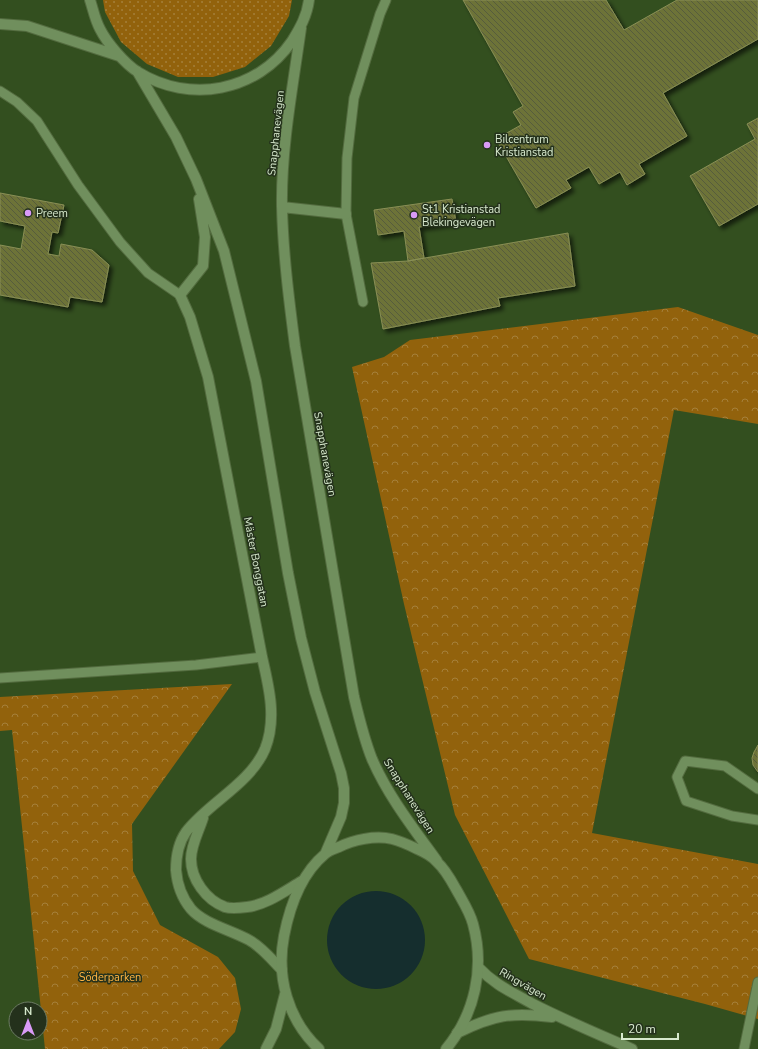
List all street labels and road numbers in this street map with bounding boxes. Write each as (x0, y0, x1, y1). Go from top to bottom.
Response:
street label: Snapphanevägen (264, 90, 288, 176)
street label: Snapphanevägen (310, 410, 340, 498)
street label: Mäster Bonggatan (240, 516, 272, 608)
street label: Snapphanevägen (380, 756, 438, 836)
street label: Ringvägen (496, 964, 550, 1004)

